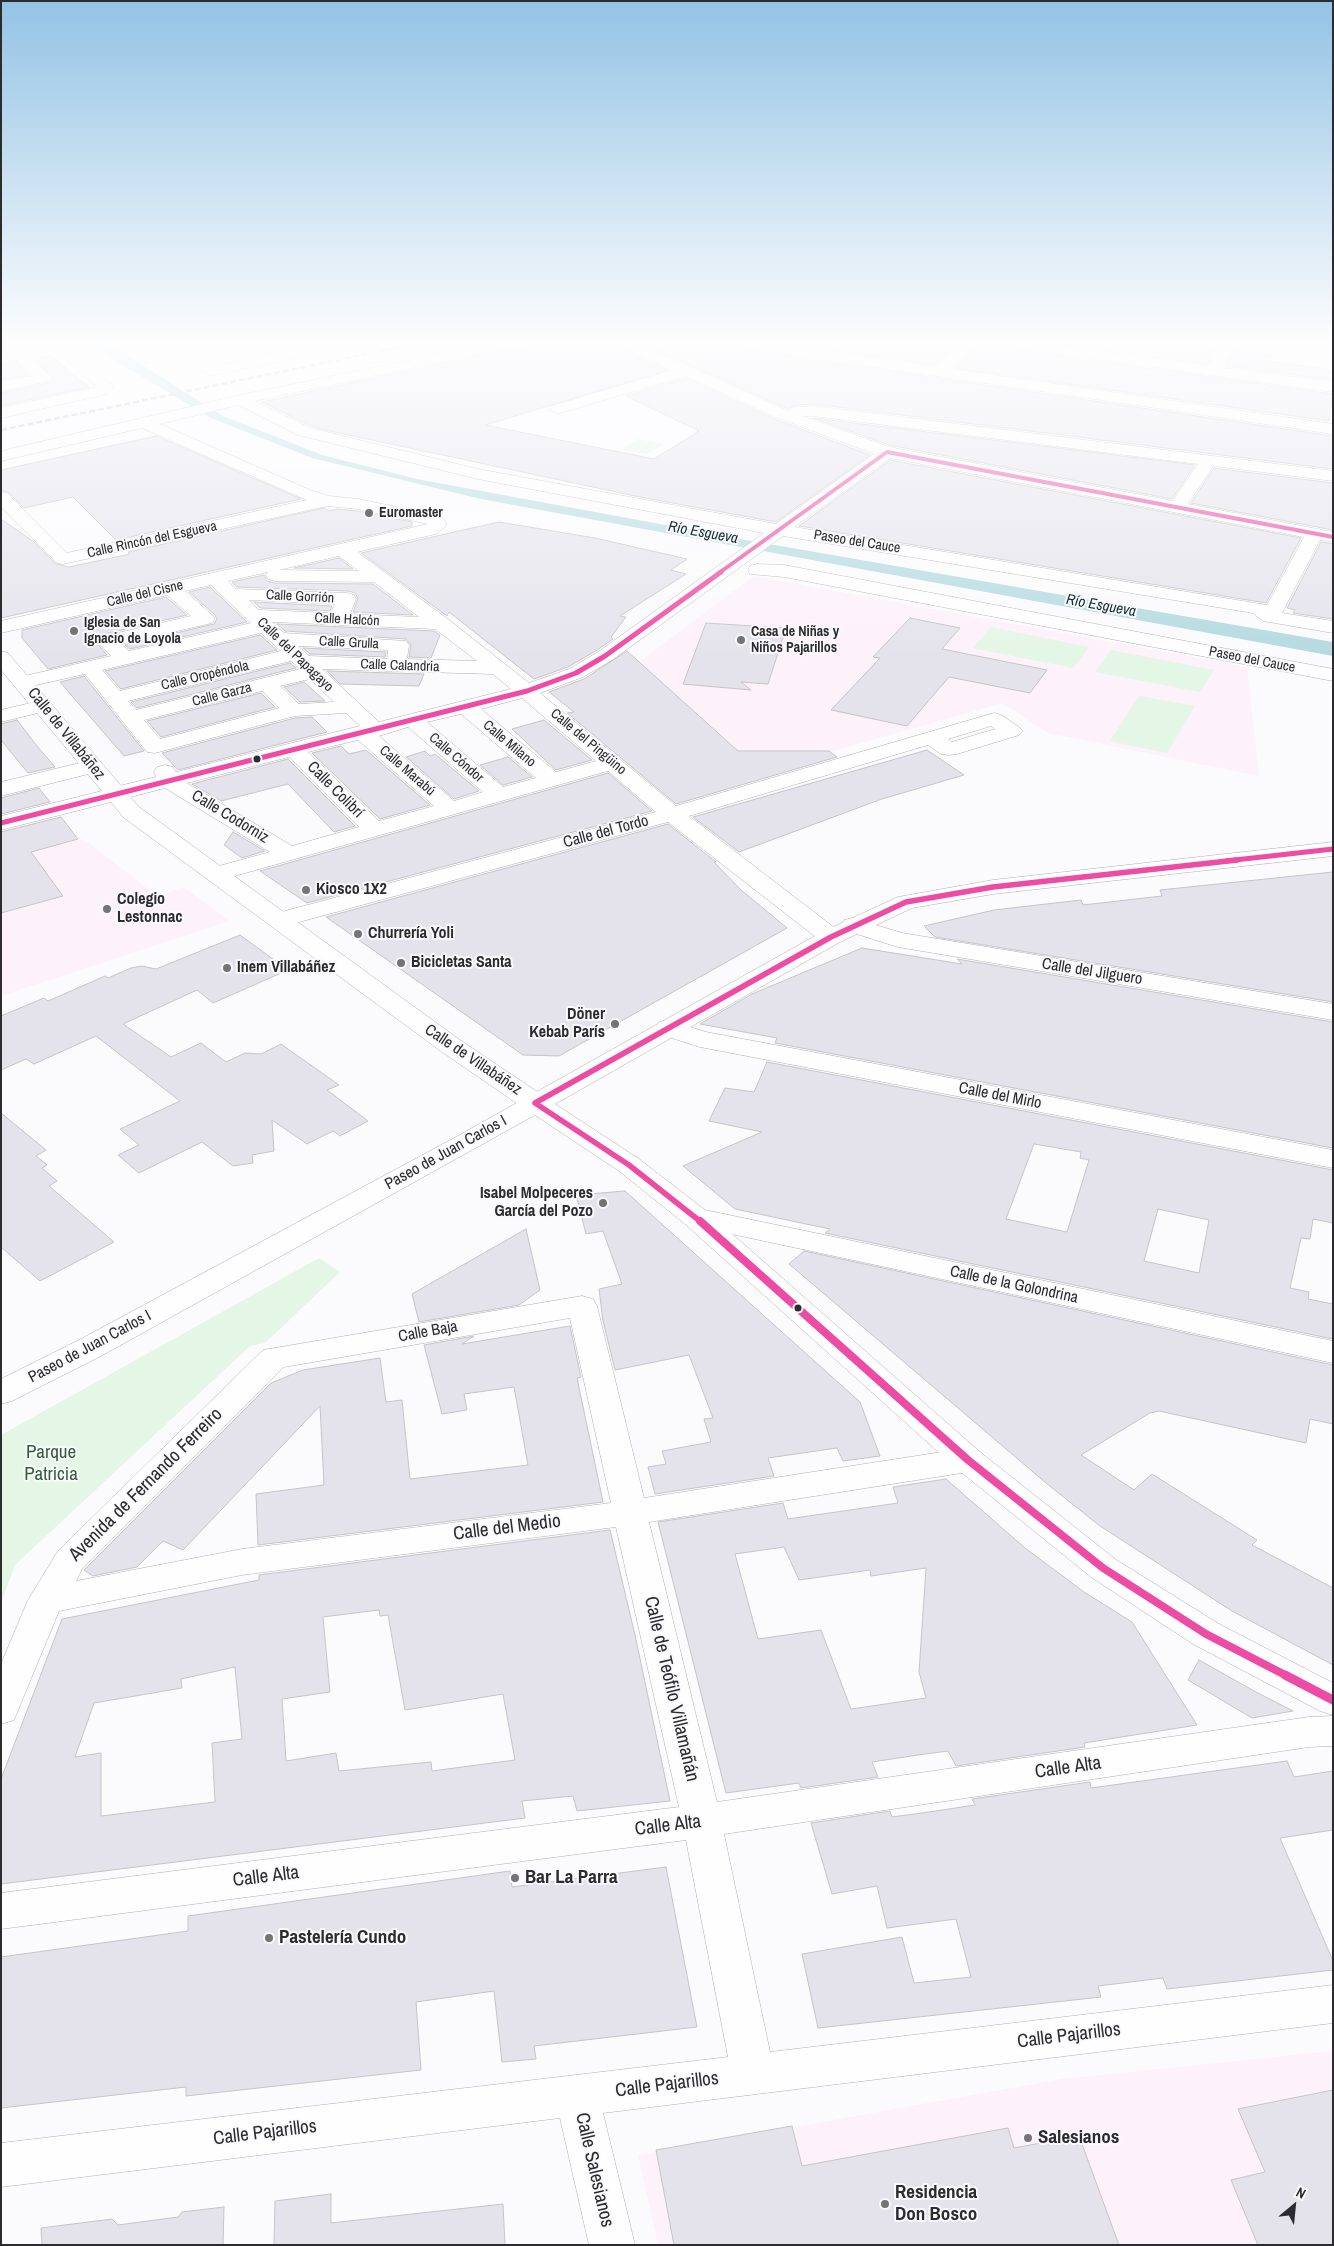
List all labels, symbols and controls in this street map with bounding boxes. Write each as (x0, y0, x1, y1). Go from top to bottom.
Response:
place label: Euromaster (379, 505, 443, 521)
marker: Euromaster (363, 507, 375, 519)
street label: Calle Rincón del Esgueva (86, 518, 218, 562)
water label: Río Esgueva (667, 518, 739, 548)
street label: Paseo del Cauce (813, 527, 901, 557)
street label: Calle del Cisne (105, 577, 185, 611)
street label: Calle Gorrión (265, 587, 335, 607)
water label: Río Esgueva (1065, 591, 1137, 621)
street label: Calle Halcón (314, 610, 380, 630)
street label: Calle del Papagayo (253, 614, 337, 696)
place label: Iglesia de San Ignacio de Loyola (84, 615, 181, 648)
place label: Casa de Niñas y Niños Pajarillos (751, 624, 839, 656)
marker: Iglesia de San Ignacio de Loyola (68, 625, 80, 637)
street label: Calle Grulla (319, 633, 379, 653)
marker: Casa de Niñas y Niños Pajarillos (735, 634, 747, 646)
street label: Paseo del Cauce (1207, 643, 1297, 677)
street label: Calle Calandria (360, 656, 440, 676)
street label: Calle Oropéndola (160, 658, 250, 694)
street label: Calle Garza (191, 680, 253, 710)
street label: Calle de Villabáñez (23, 684, 109, 784)
street label: Calle del Pingüino (547, 705, 629, 779)
street label: Calle Milano (479, 717, 539, 771)
street label: Calle Cóndor (425, 730, 487, 786)
street label: Calle Marabú (376, 742, 438, 800)
unlabelled marker (252, 754, 262, 764)
street label: Calle Colibrí (303, 758, 367, 822)
street label: Calle Codorniz (188, 786, 272, 848)
street label: Calle del Tordo (561, 811, 651, 853)
place label: Kiosco 1X2 (316, 880, 387, 900)
marker: Kiosco 1X2 (300, 884, 312, 896)
place label: Colegio Lestonnac (117, 890, 183, 928)
marker: Colegio Lestonnac (101, 903, 113, 915)
place label: Churrería Yoli (368, 924, 454, 944)
marker: Churrería Yoli (352, 928, 364, 940)
place label: Bicicletas Santa (411, 953, 512, 973)
street label: Calle del Jilguero (1040, 955, 1144, 989)
marker: Bicicletas Santa (395, 957, 407, 969)
place label: Inem Villabáñez (237, 958, 335, 978)
marker: Inem Villabáñez (221, 962, 233, 974)
place label: Döner Kebab París (529, 1005, 605, 1043)
marker: Döner Kebab París (609, 1018, 621, 1030)
street label: Calle de Villabáñez (421, 1020, 525, 1100)
street label: Calle del Mirlo (957, 1079, 1043, 1113)
street label: Paseo de Juan Carlos I (382, 1112, 510, 1194)
place label: Isabel Molpeceres García del Pozo (480, 1184, 593, 1222)
marker: Isabel Molpeceres García del Pozo (597, 1197, 609, 1209)
street label: Calle de la Golondrina (948, 1262, 1080, 1308)
unlabelled marker (793, 1303, 803, 1313)
street label: Paseo de Juan Carlos I (25, 1307, 155, 1387)
street label: Calle Baja (397, 1317, 459, 1347)
street label: Avenida de Fernando Ferreiro (64, 1403, 228, 1567)
park label: Parque Patricia (24, 1442, 78, 1486)
street label: Calle del Medio (452, 1510, 562, 1546)
street label: Calle de Teófilo Villamañán (639, 1594, 703, 1784)
street label: Calle Alta (1033, 1752, 1103, 1784)
street label: Calle Alta (634, 1811, 702, 1841)
street label: Calle Alta (232, 1862, 300, 1892)
place label: Bar La Parra (525, 1867, 618, 1889)
marker: Bar La Parra (509, 1872, 521, 1884)
place label: Pastelería Cundo (279, 1927, 406, 1949)
marker: Pastelería Cundo (263, 1932, 275, 1944)
street label: Calle Pajarillos (1016, 2018, 1122, 2054)
street label: Calle Pajarillos (614, 2067, 720, 2103)
street label: Calle Salesianos (570, 2110, 618, 2230)
street label: Calle Pajarillos (212, 2115, 318, 2151)
place label: Salesianos (1038, 2127, 1119, 2149)
marker: Salesianos (1022, 2132, 1034, 2144)
north arrow (1269, 2181, 1319, 2231)
place label: Residencia Don Bosco (895, 2182, 977, 2226)
text: N (1293, 2183, 1309, 2203)
marker: Residencia Don Bosco (879, 2198, 891, 2210)

